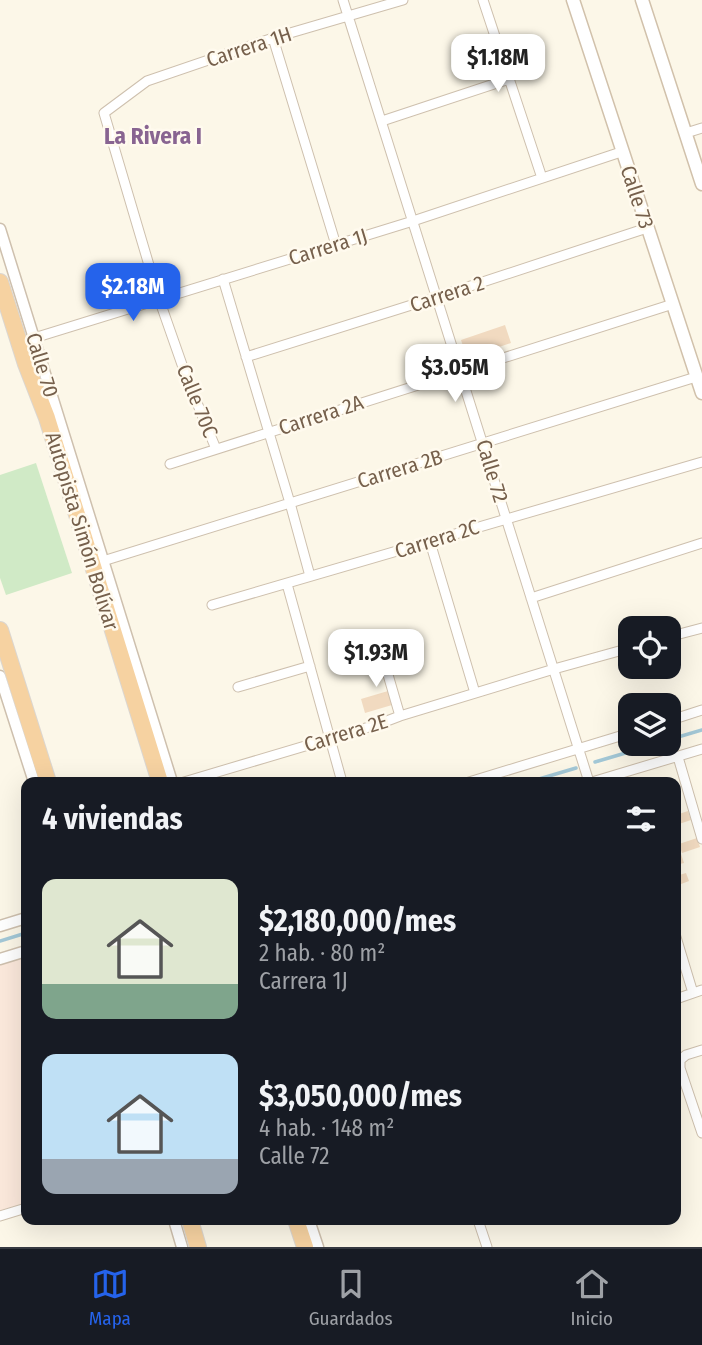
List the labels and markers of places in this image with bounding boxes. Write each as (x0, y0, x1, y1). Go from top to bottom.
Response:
pin: $1.18M (441, 34, 555, 94)
pin: $2.18M (76, 264, 190, 323)
pin: $3.05M (398, 344, 512, 404)
pin: $1.93M (319, 630, 433, 689)

